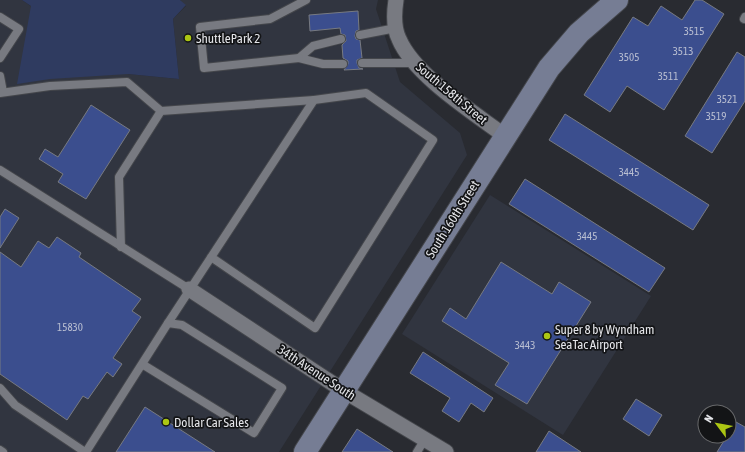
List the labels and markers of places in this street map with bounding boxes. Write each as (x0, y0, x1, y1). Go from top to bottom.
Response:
place label: ShuttlePark 2 (196, 31, 260, 46)
marker: ShuttlePark 2 (183, 33, 193, 43)
place label: Super 8 by Wyndham SeaTac Airport (555, 322, 654, 352)
marker: Super 8 by Wyndham SeaTac Airport (542, 331, 552, 341)
place label: Dollar Car Sales (174, 415, 249, 430)
marker: Dollar Car Sales (161, 417, 171, 427)

